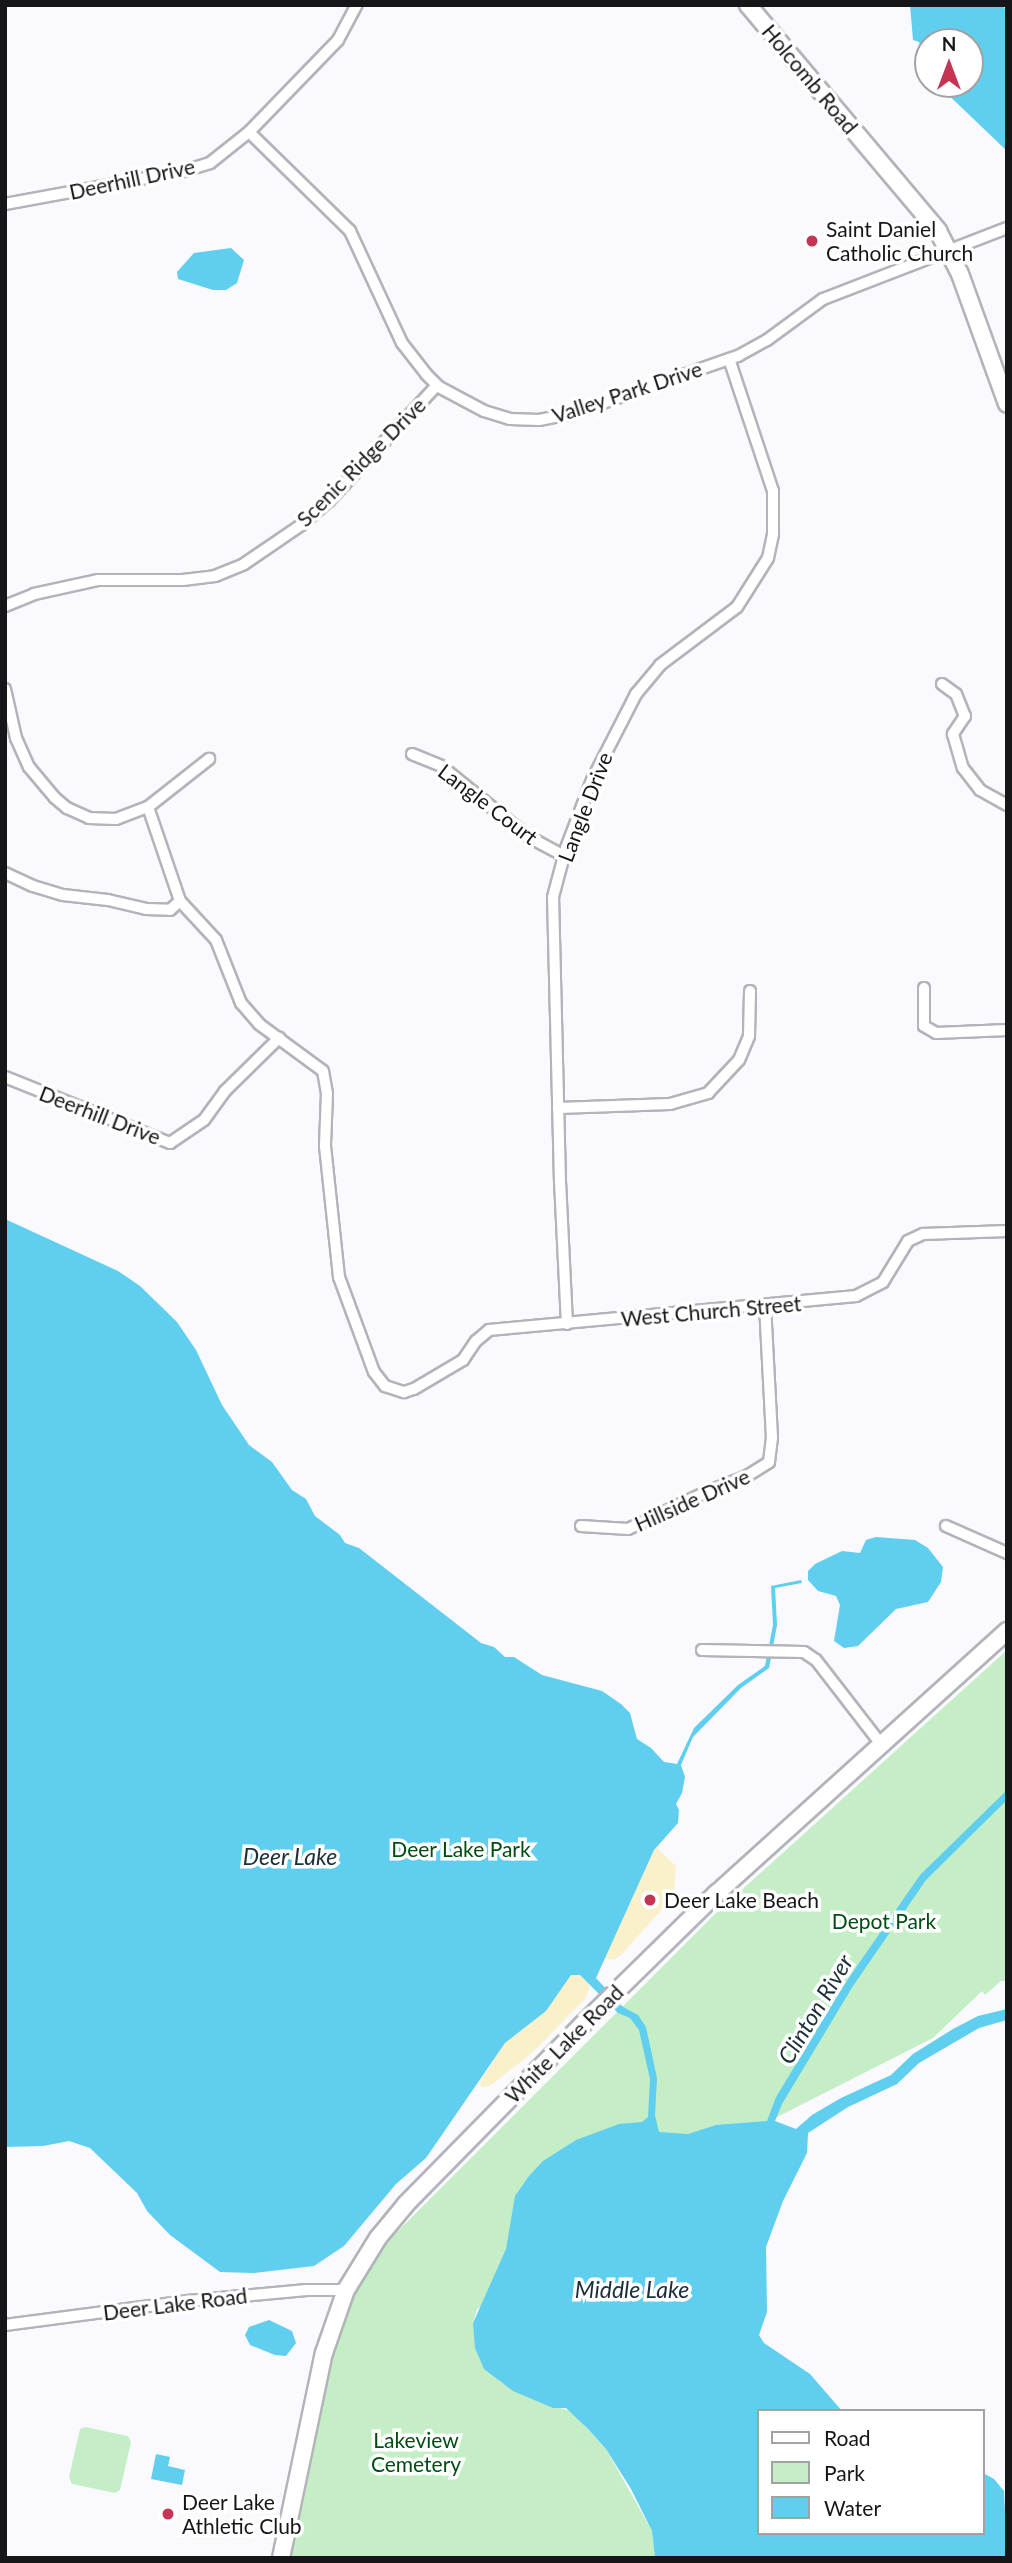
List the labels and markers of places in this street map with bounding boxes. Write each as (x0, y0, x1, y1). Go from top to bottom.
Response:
place label: Saint Daniel Catholic Church (826, 216, 973, 266)
marker: Saint Daniel Catholic Church (804, 233, 820, 249)
place label: Deer Lake Beach (664, 1887, 819, 1913)
marker: Deer Lake Beach (642, 1892, 658, 1908)
place label: Deer Lake Athletic Club (182, 2489, 302, 2539)
marker: Deer Lake Athletic Club (160, 2506, 176, 2522)

